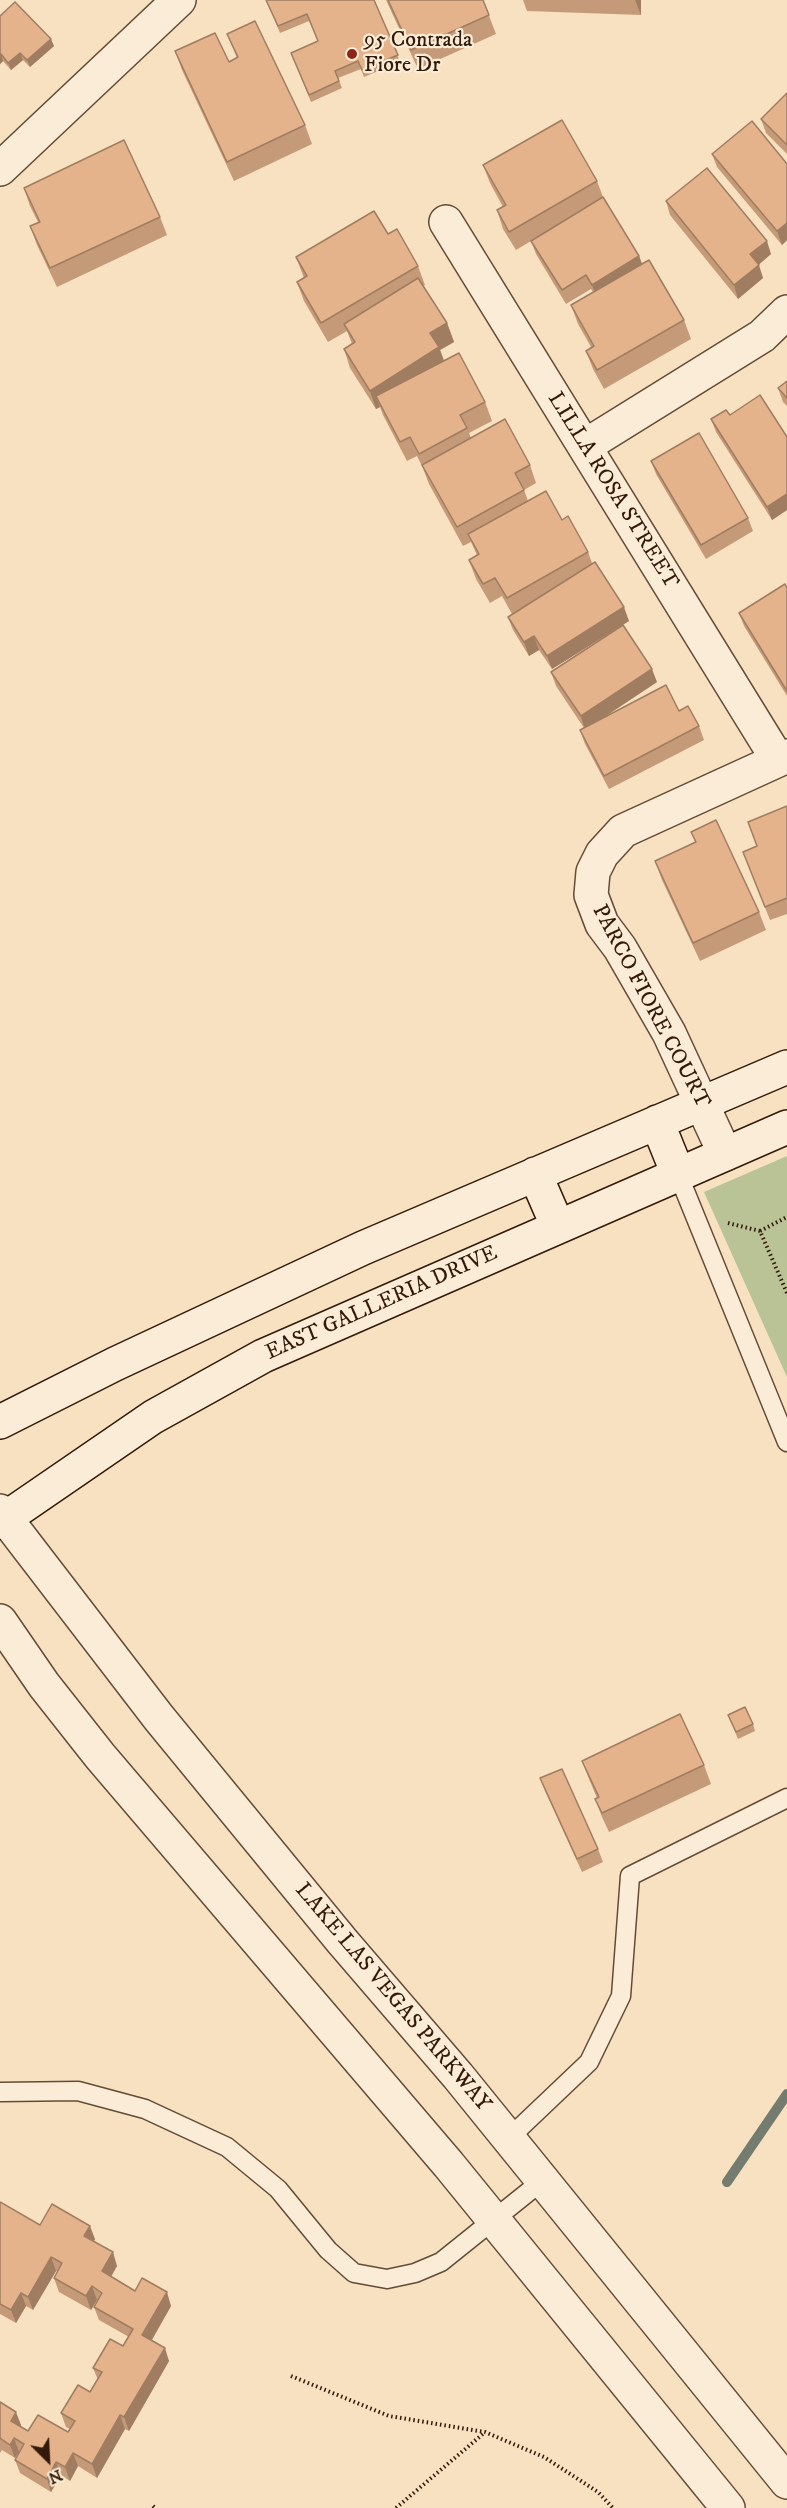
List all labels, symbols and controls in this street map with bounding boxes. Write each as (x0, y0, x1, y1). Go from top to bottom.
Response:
place label: 95 Contrada Fiore Dr (364, 28, 472, 80)
marker: 95 Contrada Fiore Dr (345, 47, 359, 61)
street label: LILLA ROSA STREET (541, 388, 683, 594)
street label: PARCO FIORE COURT (585, 901, 715, 1113)
street label: EAST GALLERIA DRIVE (262, 1241, 502, 1367)
street label: LAKE LAS VEGAS PARKWAY (288, 1878, 496, 2118)
north arrow (18, 2430, 78, 2490)
text: N (45, 2465, 65, 2488)

